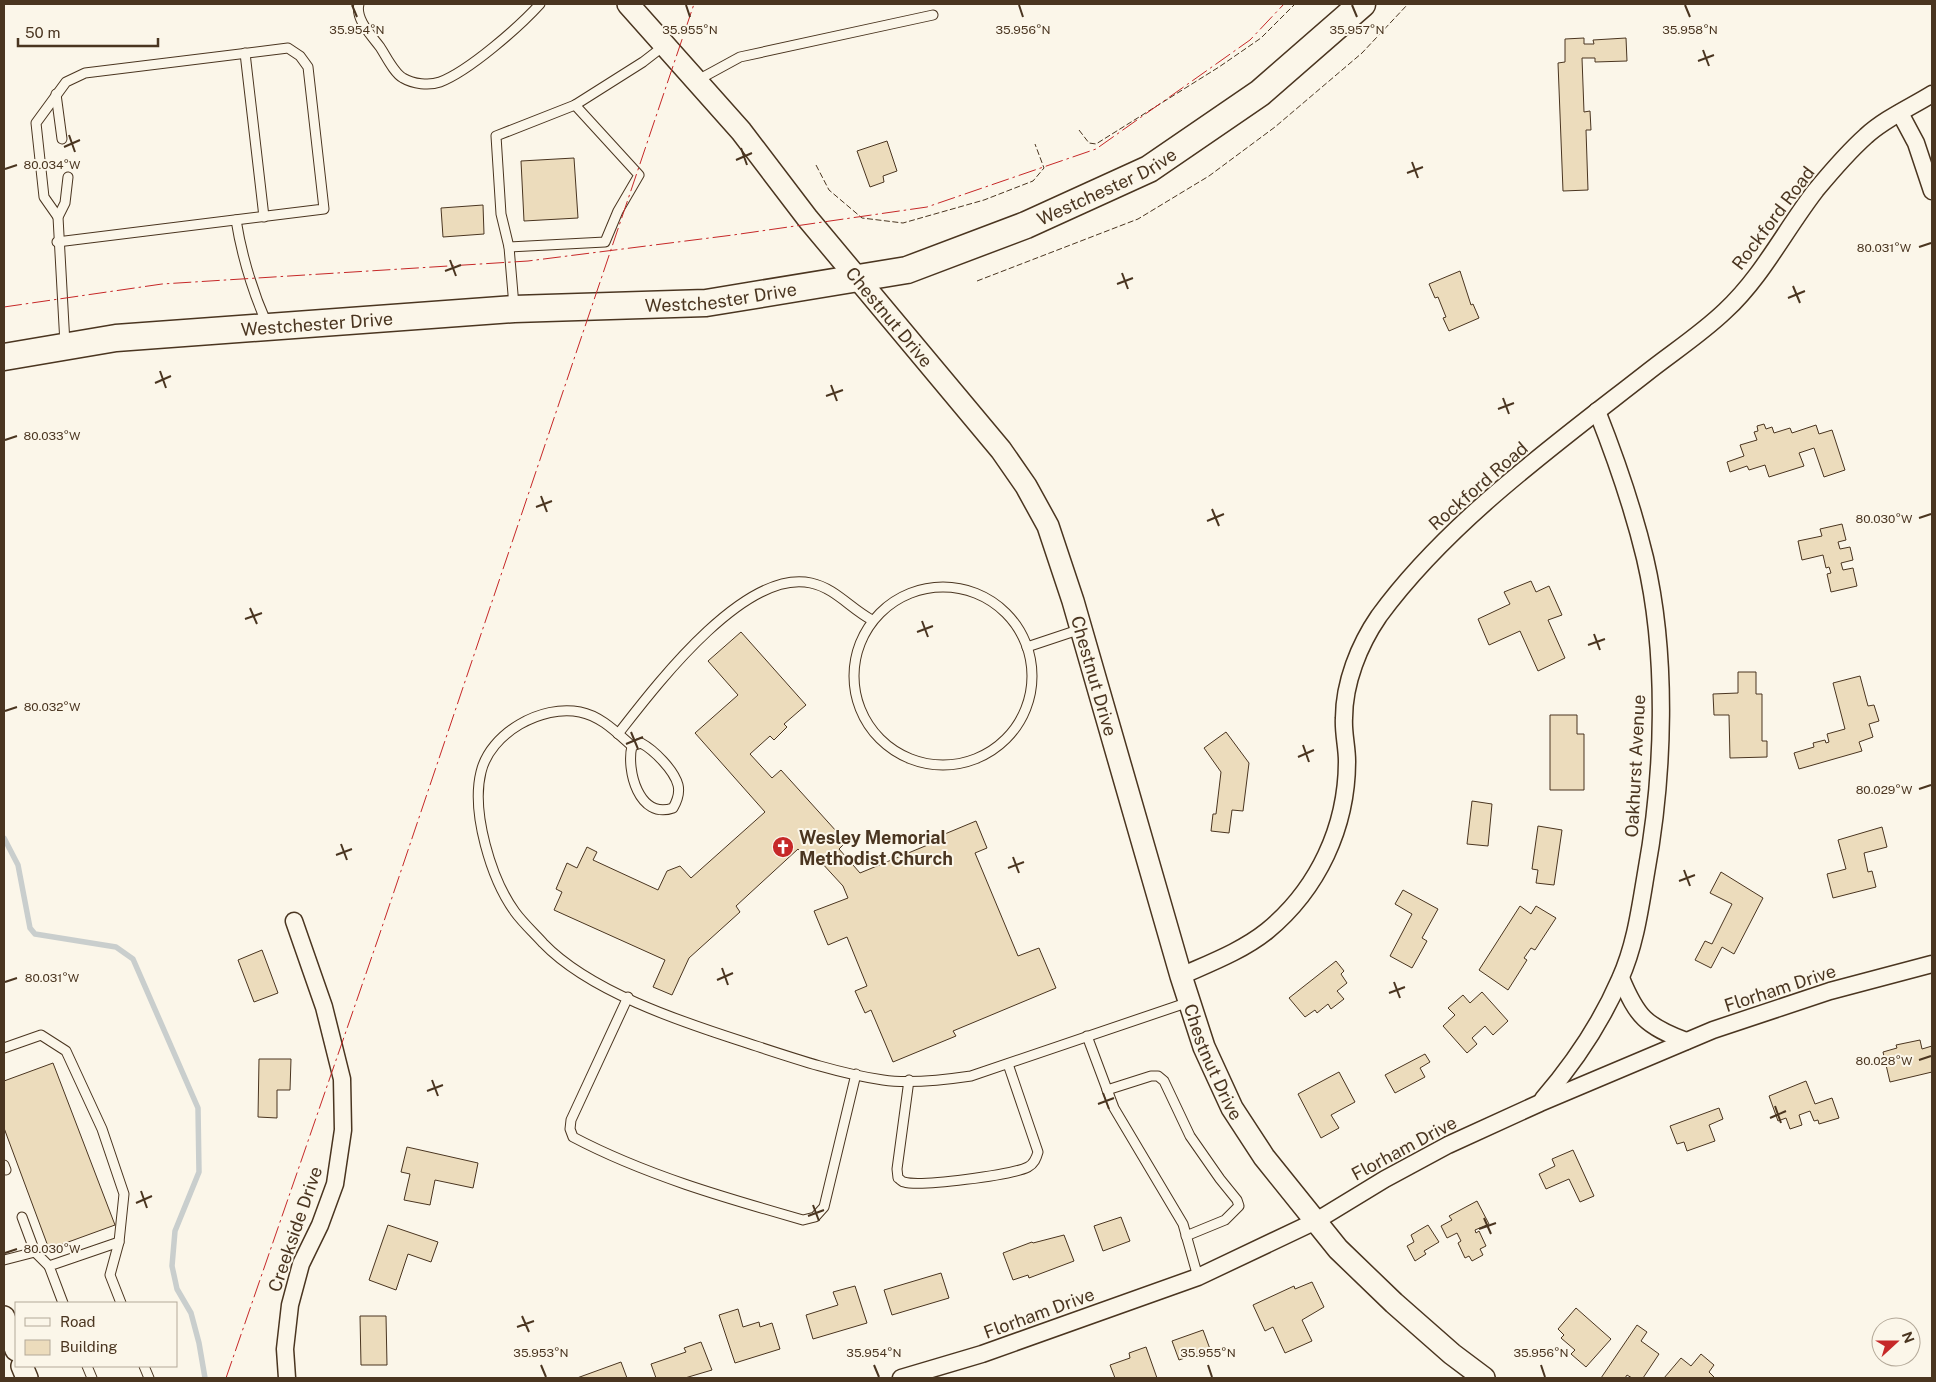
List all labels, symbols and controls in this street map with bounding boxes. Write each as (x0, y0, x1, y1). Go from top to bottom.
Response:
scale bar (18, 15, 158, 47)
text: 35.954°N (329, 23, 385, 37)
text: 35.955°N (662, 23, 718, 37)
text: 35.956°N (995, 23, 1051, 37)
text: 35.957°N (1330, 23, 1384, 37)
text: 35.958°N (1662, 23, 1718, 37)
text: 50 m (25, 24, 60, 41)
street label: Westchester Drive (1033, 143, 1180, 229)
text: 80.034°W (23, 158, 81, 172)
street label: Rockford Road (1727, 162, 1819, 274)
text: 80.031°W (1857, 241, 1912, 255)
street label: Chestnut Drive (842, 262, 938, 371)
street label: Westchester Drive (645, 278, 798, 315)
street label: Westchester Drive (240, 307, 394, 339)
text: 80.033°W (23, 429, 81, 443)
street label: Rockford Road (1424, 437, 1532, 535)
text: 80.030°W (1856, 512, 1913, 526)
street label: Chestnut Drive (1067, 613, 1122, 738)
street label: Oakhurst Avenue (1621, 694, 1649, 838)
text: 80.032°W (24, 700, 81, 714)
text: 80.029°W (1856, 783, 1913, 797)
place label: Wesley Memorial Methodist Church (799, 827, 953, 869)
church icon: Wesley Memorial Methodist Church (771, 835, 795, 859)
street label: Florham Drive (1721, 960, 1839, 1016)
text: 80.031°W (25, 971, 80, 985)
street label: Chestnut Drive (1180, 1001, 1247, 1124)
text: 80.028°W (1856, 1054, 1913, 1068)
street label: Florham Drive (1348, 1111, 1460, 1185)
street label: Creekside Drive (264, 1163, 326, 1295)
text: 80.030°W (24, 1242, 81, 1256)
street label: Florham Drive (981, 1283, 1097, 1343)
legend (15, 1302, 178, 1367)
text: Road (60, 1313, 96, 1330)
north arrow (1871, 1317, 1921, 1367)
text: N (1899, 1329, 1918, 1345)
text: Building (60, 1338, 118, 1355)
text: 35.953°N (513, 1346, 569, 1360)
text: 35.954°N (846, 1346, 902, 1360)
text: 35.955°N (1180, 1346, 1236, 1360)
text: 35.956°N (1513, 1346, 1569, 1360)

